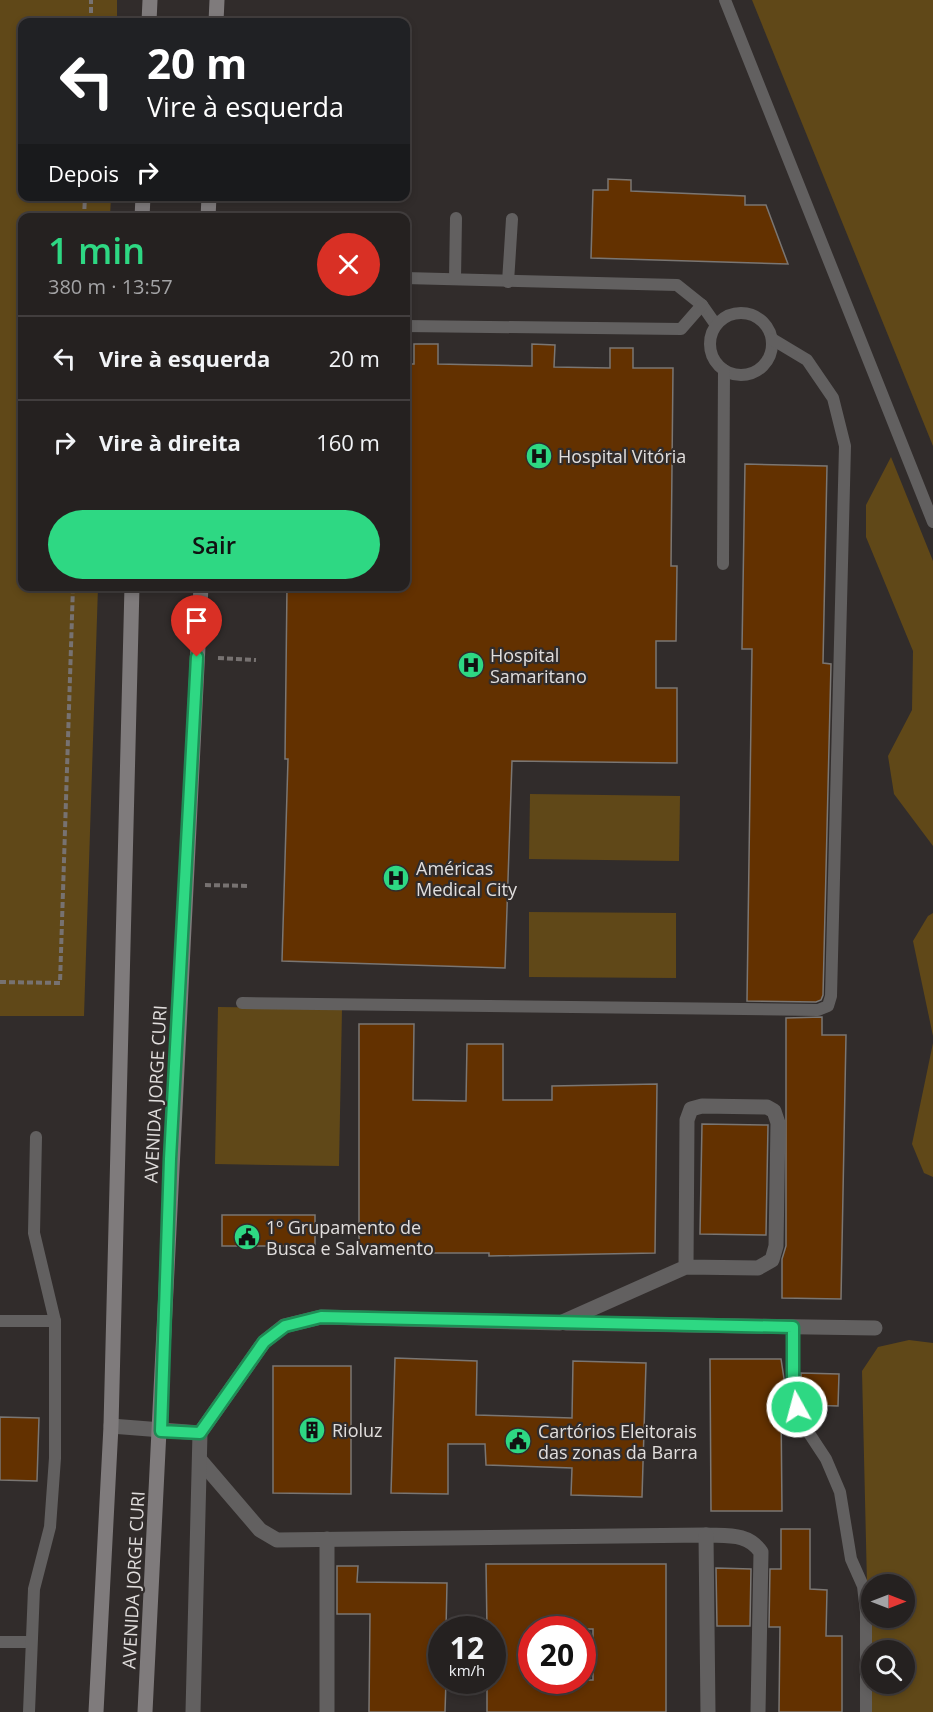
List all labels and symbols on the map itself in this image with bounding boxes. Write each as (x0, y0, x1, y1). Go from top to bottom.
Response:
hospital icon: Hospital Vitória (524, 441, 554, 471)
place label: Hospital Vitória (558, 444, 686, 468)
pin (171, 595, 222, 657)
place label: Hospital Samaritano (490, 643, 587, 688)
hospital icon: Hospital Samaritano (456, 650, 486, 680)
place label: Américas Medical City (416, 856, 518, 901)
hospital icon: Américas Medical City (381, 863, 411, 893)
street label: AVENIDA JORGE CURI (138, 1004, 172, 1184)
place label: 1º Grupamento de Busca e Salvamento (266, 1215, 434, 1260)
public building icon: 1º Grupamento de Busca e Salvamento (232, 1222, 262, 1252)
position arrow (765, 1375, 829, 1439)
building icon: Rioluz (297, 1415, 327, 1445)
place label: Rioluz (332, 1418, 383, 1442)
place label: Cartórios Eleitorais das zonas da Barra (538, 1419, 698, 1464)
public building icon: Cartórios Eleitorais das zonas da Barra (503, 1426, 533, 1456)
street label: AVENIDA JORGE CURI (116, 1490, 150, 1670)
north arrow (861, 1574, 915, 1628)
speed limit sign: 20 (518, 1616, 596, 1694)

